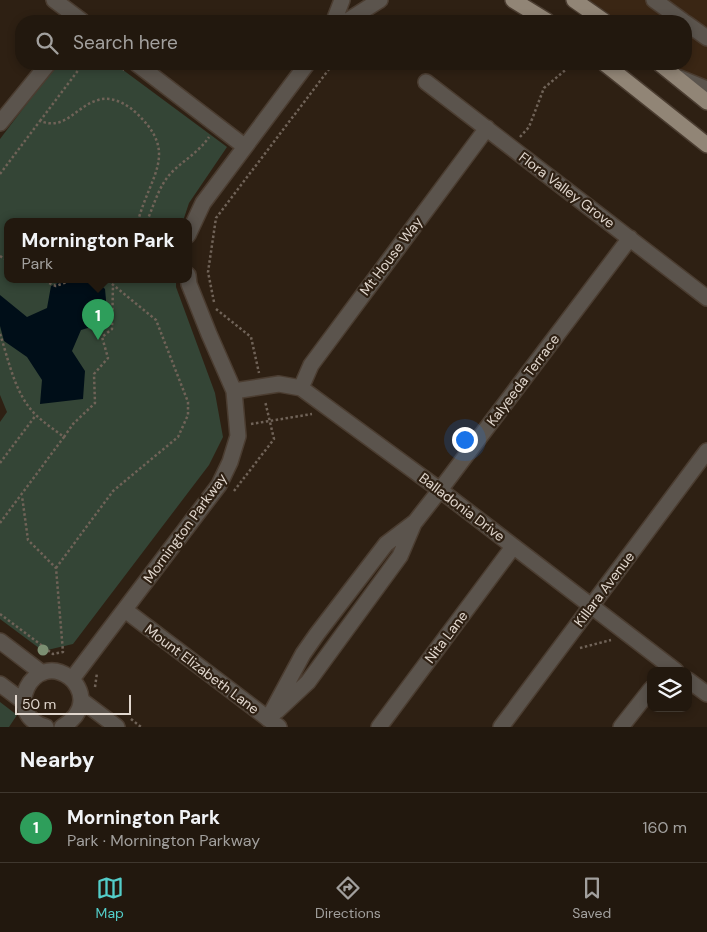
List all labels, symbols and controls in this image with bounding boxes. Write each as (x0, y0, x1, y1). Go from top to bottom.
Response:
search box (15, 15, 692, 70)
icon: search (33, 29, 61, 57)
text: Search here (73, 30, 178, 55)
street label: Flora Valley Grove (515, 148, 619, 232)
street label: Mt House Way (356, 213, 426, 299)
popup (4, 218, 192, 283)
text: Mornington Park (22, 228, 174, 253)
text: Park (22, 253, 53, 274)
pin: 1 (82, 299, 114, 340)
street label: Kalyeeda Terrace (483, 331, 563, 429)
your location (452, 427, 478, 453)
street label: Mornington Parkway (139, 469, 231, 586)
street label: Balladonia Drive (415, 469, 509, 545)
street label: Killara Avenue (570, 548, 638, 630)
street label: Nita Lane (421, 607, 472, 667)
street label: Mount Elizabeth Lane (141, 620, 263, 718)
map controls (647, 667, 692, 712)
button: layers (647, 667, 692, 712)
scale bar (15, 692, 131, 715)
text: 50 m (22, 695, 56, 713)
text: Nearby (20, 746, 94, 774)
text: Mornington Park (67, 805, 220, 830)
text: 1 (33, 817, 39, 838)
text: 160 m (643, 817, 687, 838)
text: Park · Mornington Parkway (67, 830, 260, 851)
tab: Map (96, 874, 124, 922)
tab: Directions (315, 874, 381, 922)
tab: Saved (572, 874, 611, 922)

